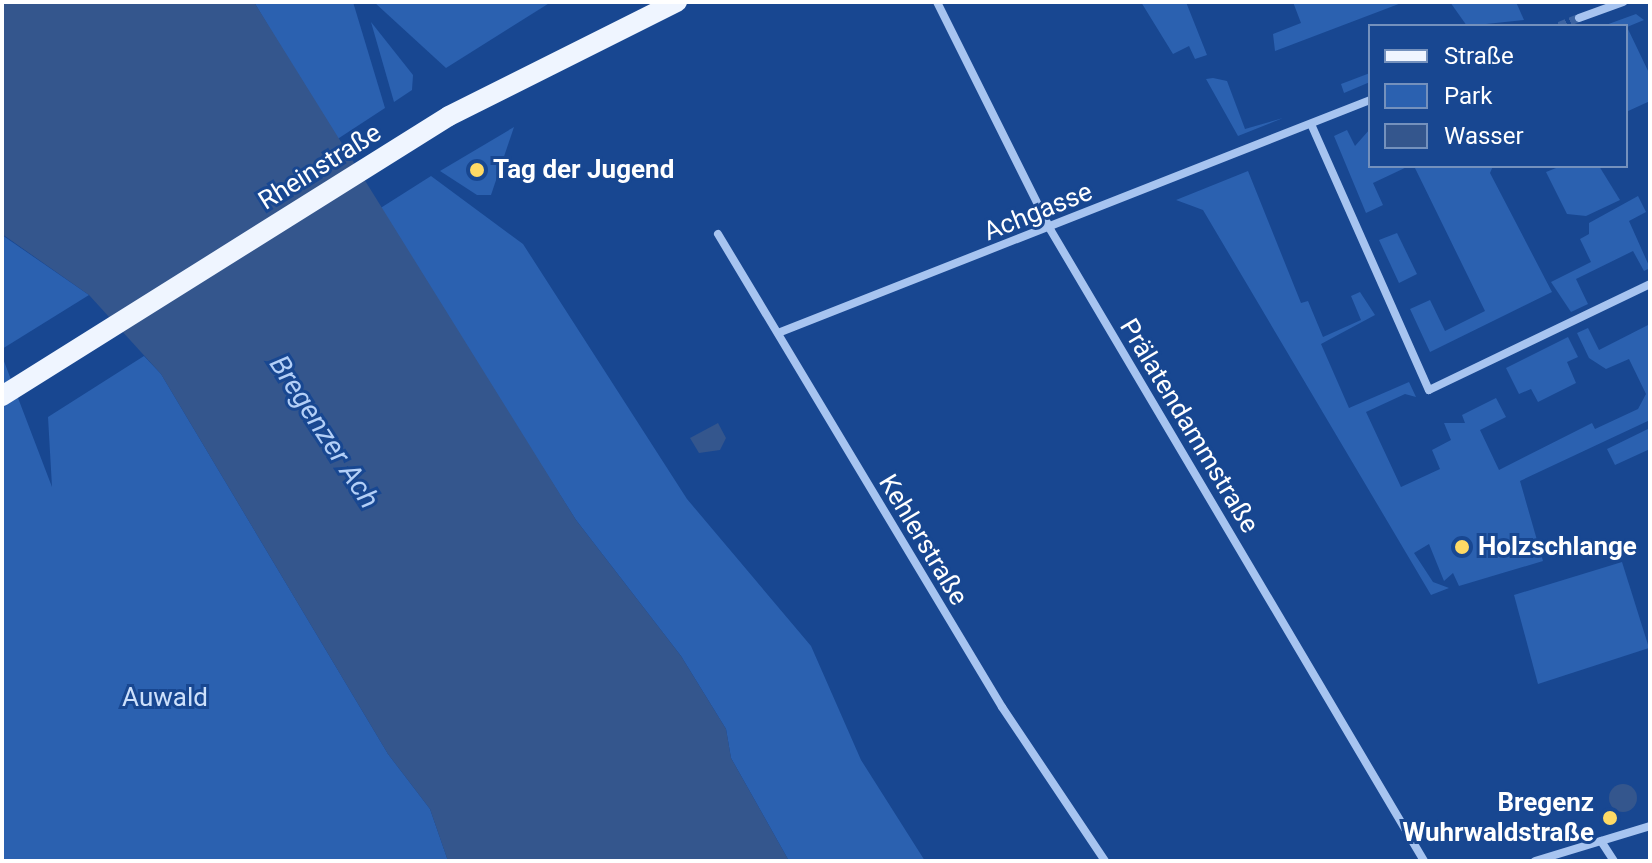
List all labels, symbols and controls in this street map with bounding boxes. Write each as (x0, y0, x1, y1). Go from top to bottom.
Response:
legend (1368, 24, 1628, 168)
text: Straße (1444, 42, 1514, 70)
text: Park (1444, 82, 1492, 110)
street label: Rheinstraße (253, 117, 387, 217)
text: Wasser (1444, 122, 1524, 150)
place label: Tag der Jugend (493, 154, 674, 186)
marker: Tag der Jugend (468, 161, 486, 179)
street label: Achgasse (979, 176, 1097, 248)
street label: Prälatendammstraße (1113, 313, 1265, 539)
water label: Bregenzer Ach (262, 349, 386, 515)
street label: Kehlerstraße (872, 469, 974, 611)
place label: Holzschlange (1478, 531, 1637, 563)
marker: Holzschlange (1453, 538, 1471, 556)
park label: Auwald (122, 682, 208, 714)
place label: Bregenz Wuhrwaldstraße (1402, 787, 1594, 848)
marker: Bregenz Wuhrwaldstraße (1601, 809, 1619, 827)

